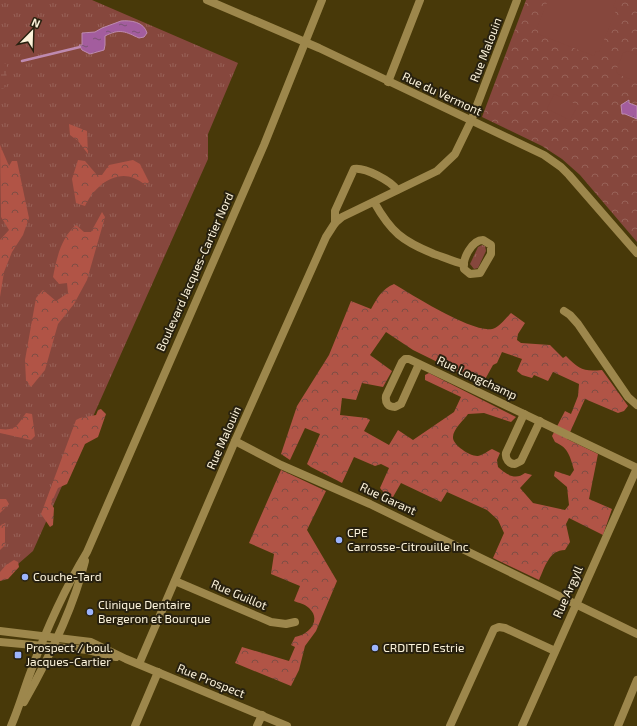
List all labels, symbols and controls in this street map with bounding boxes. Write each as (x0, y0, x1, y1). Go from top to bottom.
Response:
north arrow (12, 12, 52, 52)
text: N (30, 15, 42, 30)
street label: Rue Malouin (466, 16, 504, 84)
street label: Rue du Vermont (400, 68, 485, 118)
street label: Boulevard Jacques-Cartier Nord (153, 190, 236, 353)
street label: Rue Longchamp (435, 352, 520, 402)
street label: Rue Malouin (203, 404, 243, 471)
street label: Rue Garant (358, 479, 419, 517)
place label: CPE Carrosse-Citrouille Inc (347, 525, 469, 553)
marker: CPE Carrosse-Citrouille Inc (334, 535, 344, 545)
street label: Rue Argyll (549, 563, 585, 620)
place label: Couche-Tard (33, 569, 102, 583)
marker: Couche-Tard (20, 572, 30, 582)
street label: Rue Guillot (209, 576, 270, 612)
place label: Clinique Dentaire Bergeron et Bourque (98, 597, 210, 625)
marker: Clinique Dentaire Bergeron et Bourque (85, 607, 95, 617)
place label: Prospect / boul. Jacques-Cartier (26, 640, 113, 668)
place label: CRDITED Estrie (383, 640, 464, 654)
marker: CRDITED Estrie (370, 643, 380, 653)
marker: Prospect / boul. Jacques-Cartier (13, 650, 23, 660)
street label: Rue Prospect (175, 660, 248, 700)

